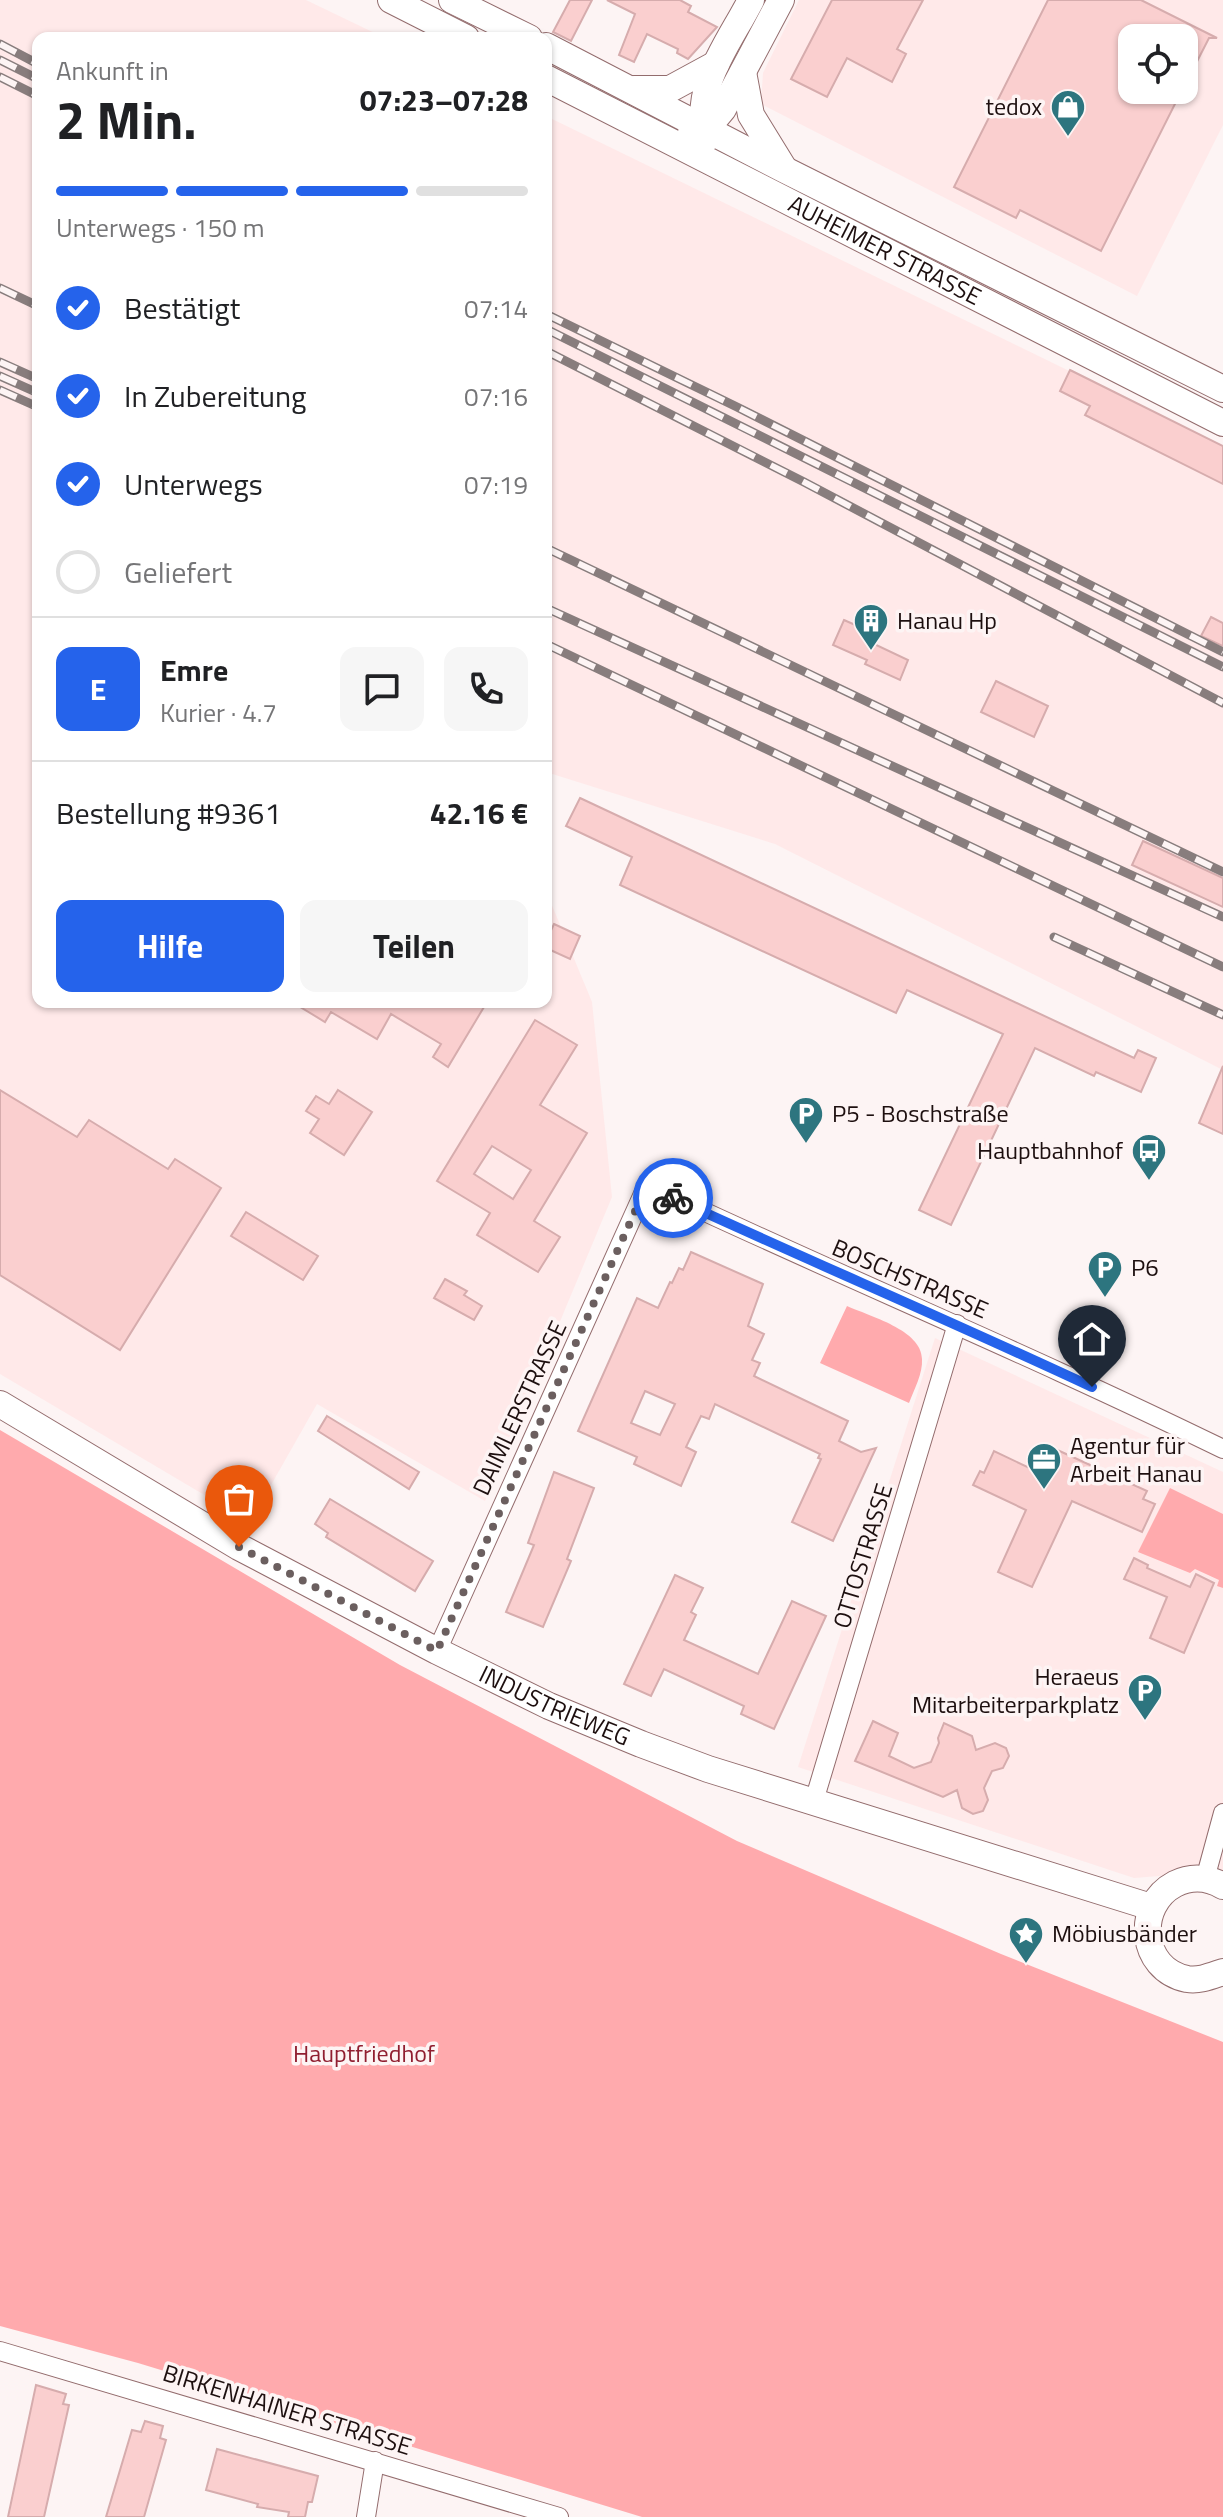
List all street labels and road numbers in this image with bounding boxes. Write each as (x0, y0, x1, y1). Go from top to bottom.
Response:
street label: AUHEIMER STRASSE (782, 185, 988, 314)
street label: BOSCHSTRASSE (827, 1229, 994, 1327)
street label: DAIMLERSTRASSE (463, 1314, 575, 1501)
street label: OTTOSTRASSE (823, 1479, 901, 1633)
street label: INDUSTRIEWEG (473, 1655, 636, 1755)
street label: BIRKENHAINER STRASSE (159, 2354, 416, 2464)

